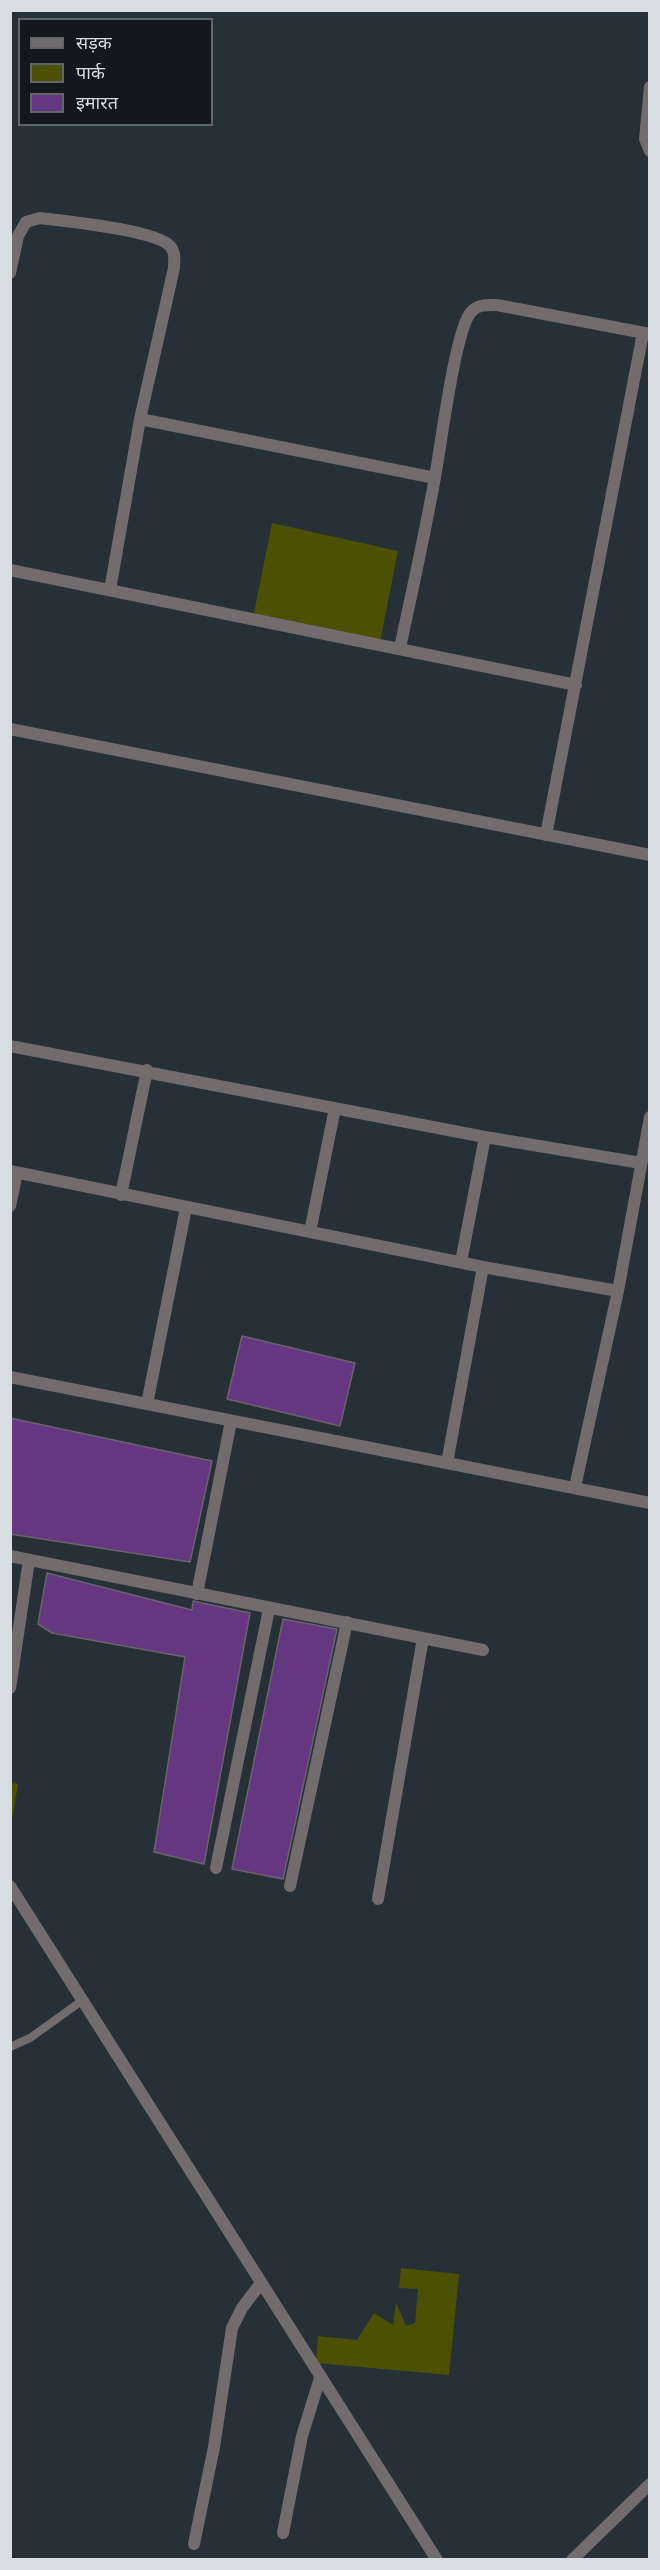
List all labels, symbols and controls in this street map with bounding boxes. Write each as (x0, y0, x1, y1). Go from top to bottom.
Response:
legend (18, 18, 213, 126)
text: सड़क (76, 31, 112, 54)
text: पार्क (76, 61, 105, 84)
text: इमारत (76, 91, 118, 114)

